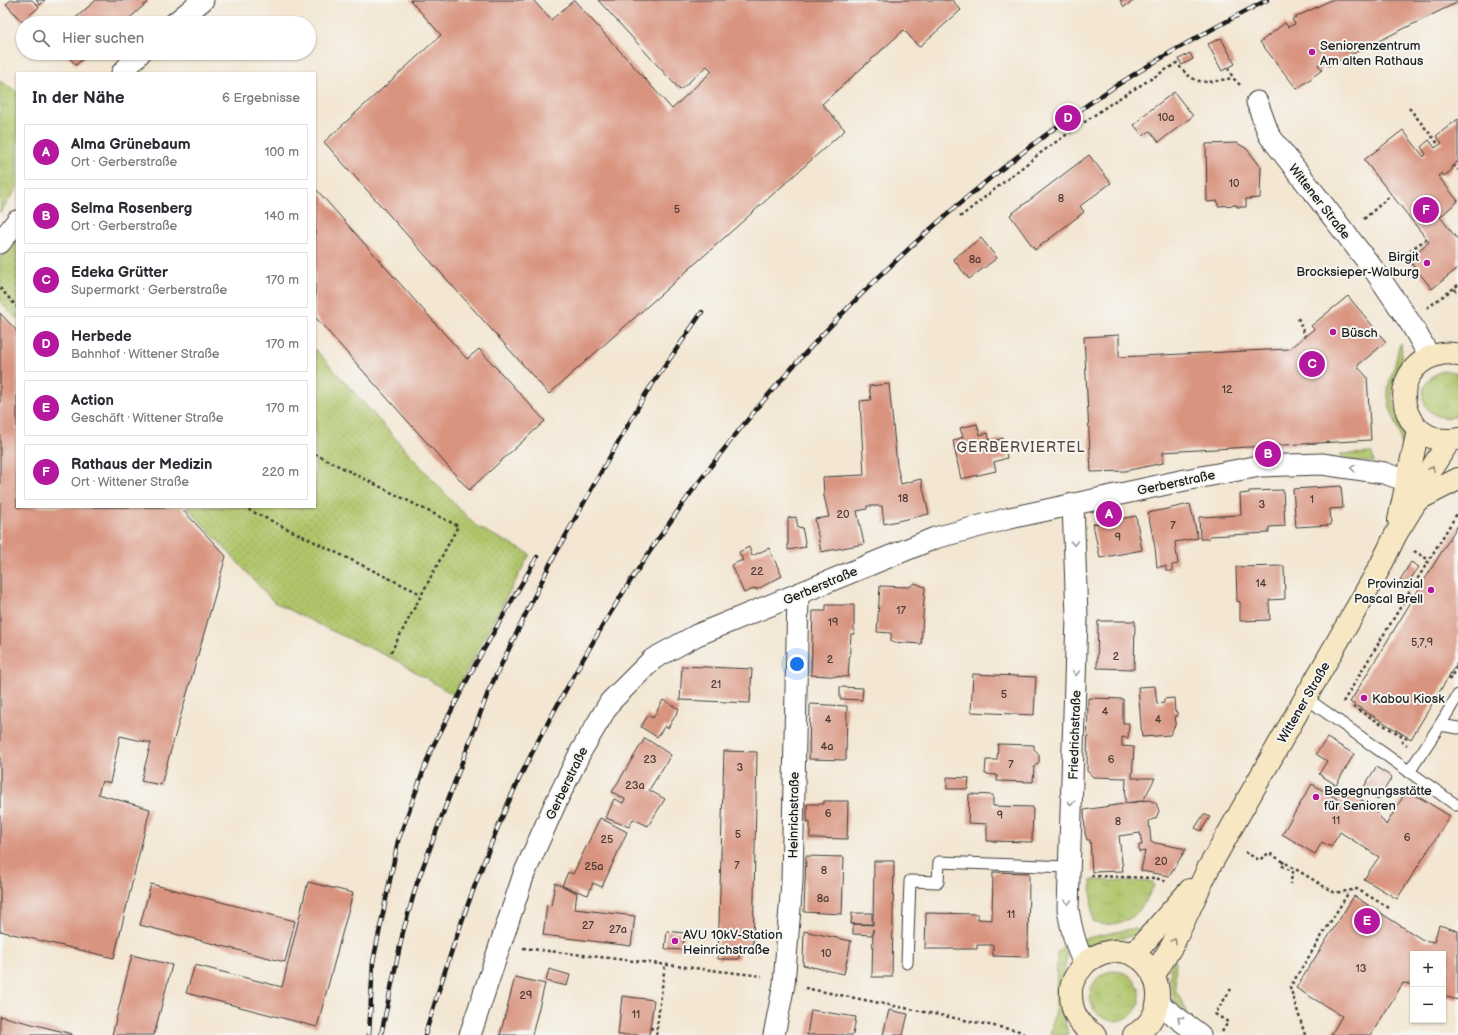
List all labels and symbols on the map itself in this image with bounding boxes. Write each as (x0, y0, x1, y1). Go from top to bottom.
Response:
place label: Seniorenzentrum Am alten Rathaus (1320, 38, 1424, 69)
marker: Seniorenzentrum Am alten Rathaus (1307, 47, 1317, 57)
pin: D (1055, 103, 1081, 133)
house number: 10a (1158, 111, 1174, 124)
street label: Wittener Straße (1285, 161, 1354, 243)
house number: 10 (1229, 177, 1240, 190)
house number: 8 (1058, 192, 1064, 205)
pin: F (1413, 195, 1439, 225)
house number: 5 (674, 203, 680, 216)
place label: Birgit Brocksieper-Walburg (1296, 249, 1419, 280)
house number: 8a (969, 253, 981, 266)
marker: Birgit Brocksieper-Walburg (1422, 258, 1432, 268)
place label: Büsch (1341, 325, 1378, 341)
marker: Büsch (1328, 327, 1338, 337)
pin: C (1299, 349, 1325, 379)
house number: 12 (1222, 383, 1233, 396)
district label: GERBERVIERTEL (956, 439, 1086, 456)
pin: B (1255, 439, 1281, 469)
one-way arrow (1350, 464, 1356, 473)
one-way arrow (1427, 466, 1435, 473)
street label: Gerberstraße (1136, 467, 1217, 499)
house number: 18 (898, 492, 908, 505)
house number: 1 (1310, 493, 1314, 506)
house number: 3 (1259, 498, 1266, 511)
pin: A (1096, 499, 1122, 529)
house number: 20 (837, 508, 850, 521)
house number: 7 (1170, 519, 1176, 532)
house number: 9 (1115, 531, 1121, 544)
one-way arrow (1070, 540, 1079, 546)
street label: Gerberstraße (781, 563, 860, 609)
house number: 22 (751, 565, 764, 578)
place label: Provinzial Pascal Brell (1354, 576, 1423, 607)
house number: 14 (1256, 577, 1267, 590)
marker: Provinzial Pascal Brell (1426, 585, 1436, 595)
house number: 17 (896, 604, 906, 617)
house number: 19 (828, 616, 838, 629)
house number: 5,7,9 (1411, 636, 1433, 649)
house number: 2 (1113, 650, 1120, 663)
house number: 2 (827, 653, 834, 666)
your location (787, 654, 807, 674)
street label: Wittener Straße (1274, 659, 1334, 746)
one-way arrow (1071, 670, 1080, 676)
house number: 21 (711, 678, 721, 691)
house number: 5 (1001, 688, 1007, 701)
street label: Friedrichstraße (1065, 690, 1085, 780)
place label: Kabou Kiosk (1372, 691, 1445, 707)
marker: Kabou Kiosk (1359, 693, 1369, 703)
house number: 4 (1102, 705, 1109, 718)
house number: 4 (825, 713, 832, 726)
house number: 4 (1155, 713, 1162, 726)
house number: 4a (821, 740, 833, 753)
street label: Gerberstraße (542, 744, 592, 822)
house number: 23 (643, 753, 657, 766)
house number: 6 (1108, 753, 1115, 766)
house number: 7 (1008, 758, 1014, 771)
house number: 3 (737, 761, 744, 774)
street label: Heinrichstraße (785, 771, 803, 858)
house number: 23a (625, 779, 645, 792)
place label: Begegnungsstätte für Senioren (1324, 783, 1432, 814)
marker: Begegnungsstätte für Senioren (1311, 792, 1321, 802)
one-way arrow (1067, 800, 1076, 806)
house number: 6 (825, 807, 832, 820)
house number: 9 (997, 809, 1003, 822)
house number: 11 (1332, 814, 1340, 827)
house number: 8 (1115, 815, 1121, 828)
house number: 5 (735, 828, 741, 841)
house number: 6 (1404, 831, 1411, 844)
house number: 25 (601, 833, 613, 846)
house number: 20 (1155, 855, 1168, 868)
house number: 7 (734, 859, 740, 872)
house number: 25a (584, 860, 604, 873)
house number: 8 (821, 864, 827, 877)
house number: 8a (817, 892, 829, 905)
one-way arrow (1064, 899, 1072, 905)
pin: E (1354, 906, 1380, 936)
house number: 11 (1007, 908, 1015, 921)
house number: 27 (582, 919, 595, 932)
house number: 27a (609, 923, 627, 936)
place label: AVU 10kV-Station Heinrichstraße (683, 927, 783, 958)
marker: AVU 10kV-Station Heinrichstraße (670, 936, 680, 946)
one-way arrow (1169, 938, 1176, 946)
house number: 10 (821, 947, 832, 960)
house number: 13 (1355, 962, 1367, 975)
house number: 29 (520, 989, 532, 1002)
house number: 11 (632, 1008, 640, 1021)
one-way arrow (1177, 1017, 1184, 1024)

